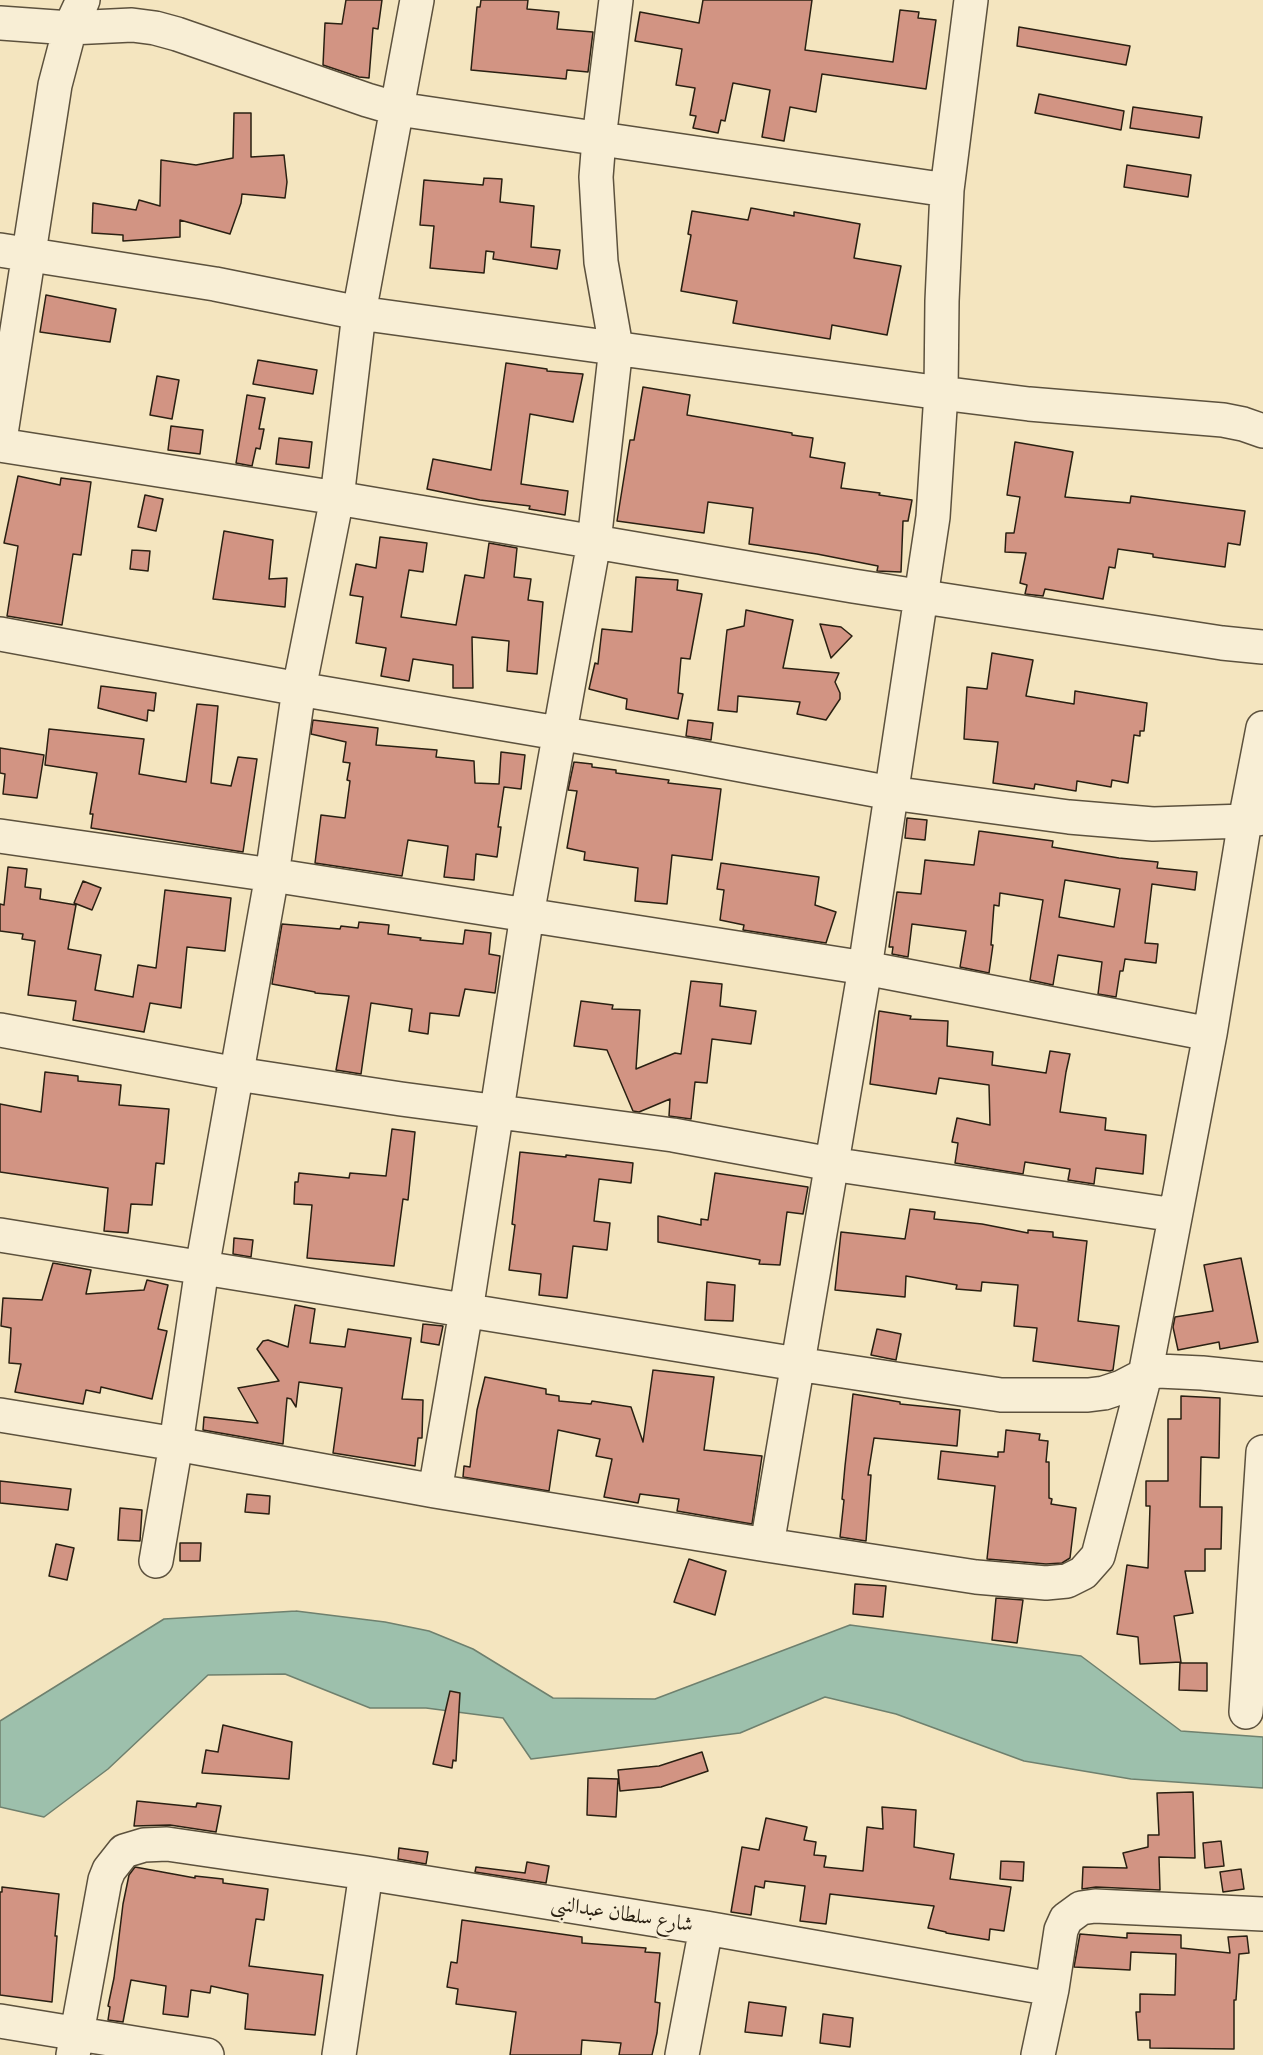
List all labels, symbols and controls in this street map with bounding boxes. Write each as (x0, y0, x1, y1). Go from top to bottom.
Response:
street label: شارع سلطان عبدالنبى (549, 1891, 695, 1939)

